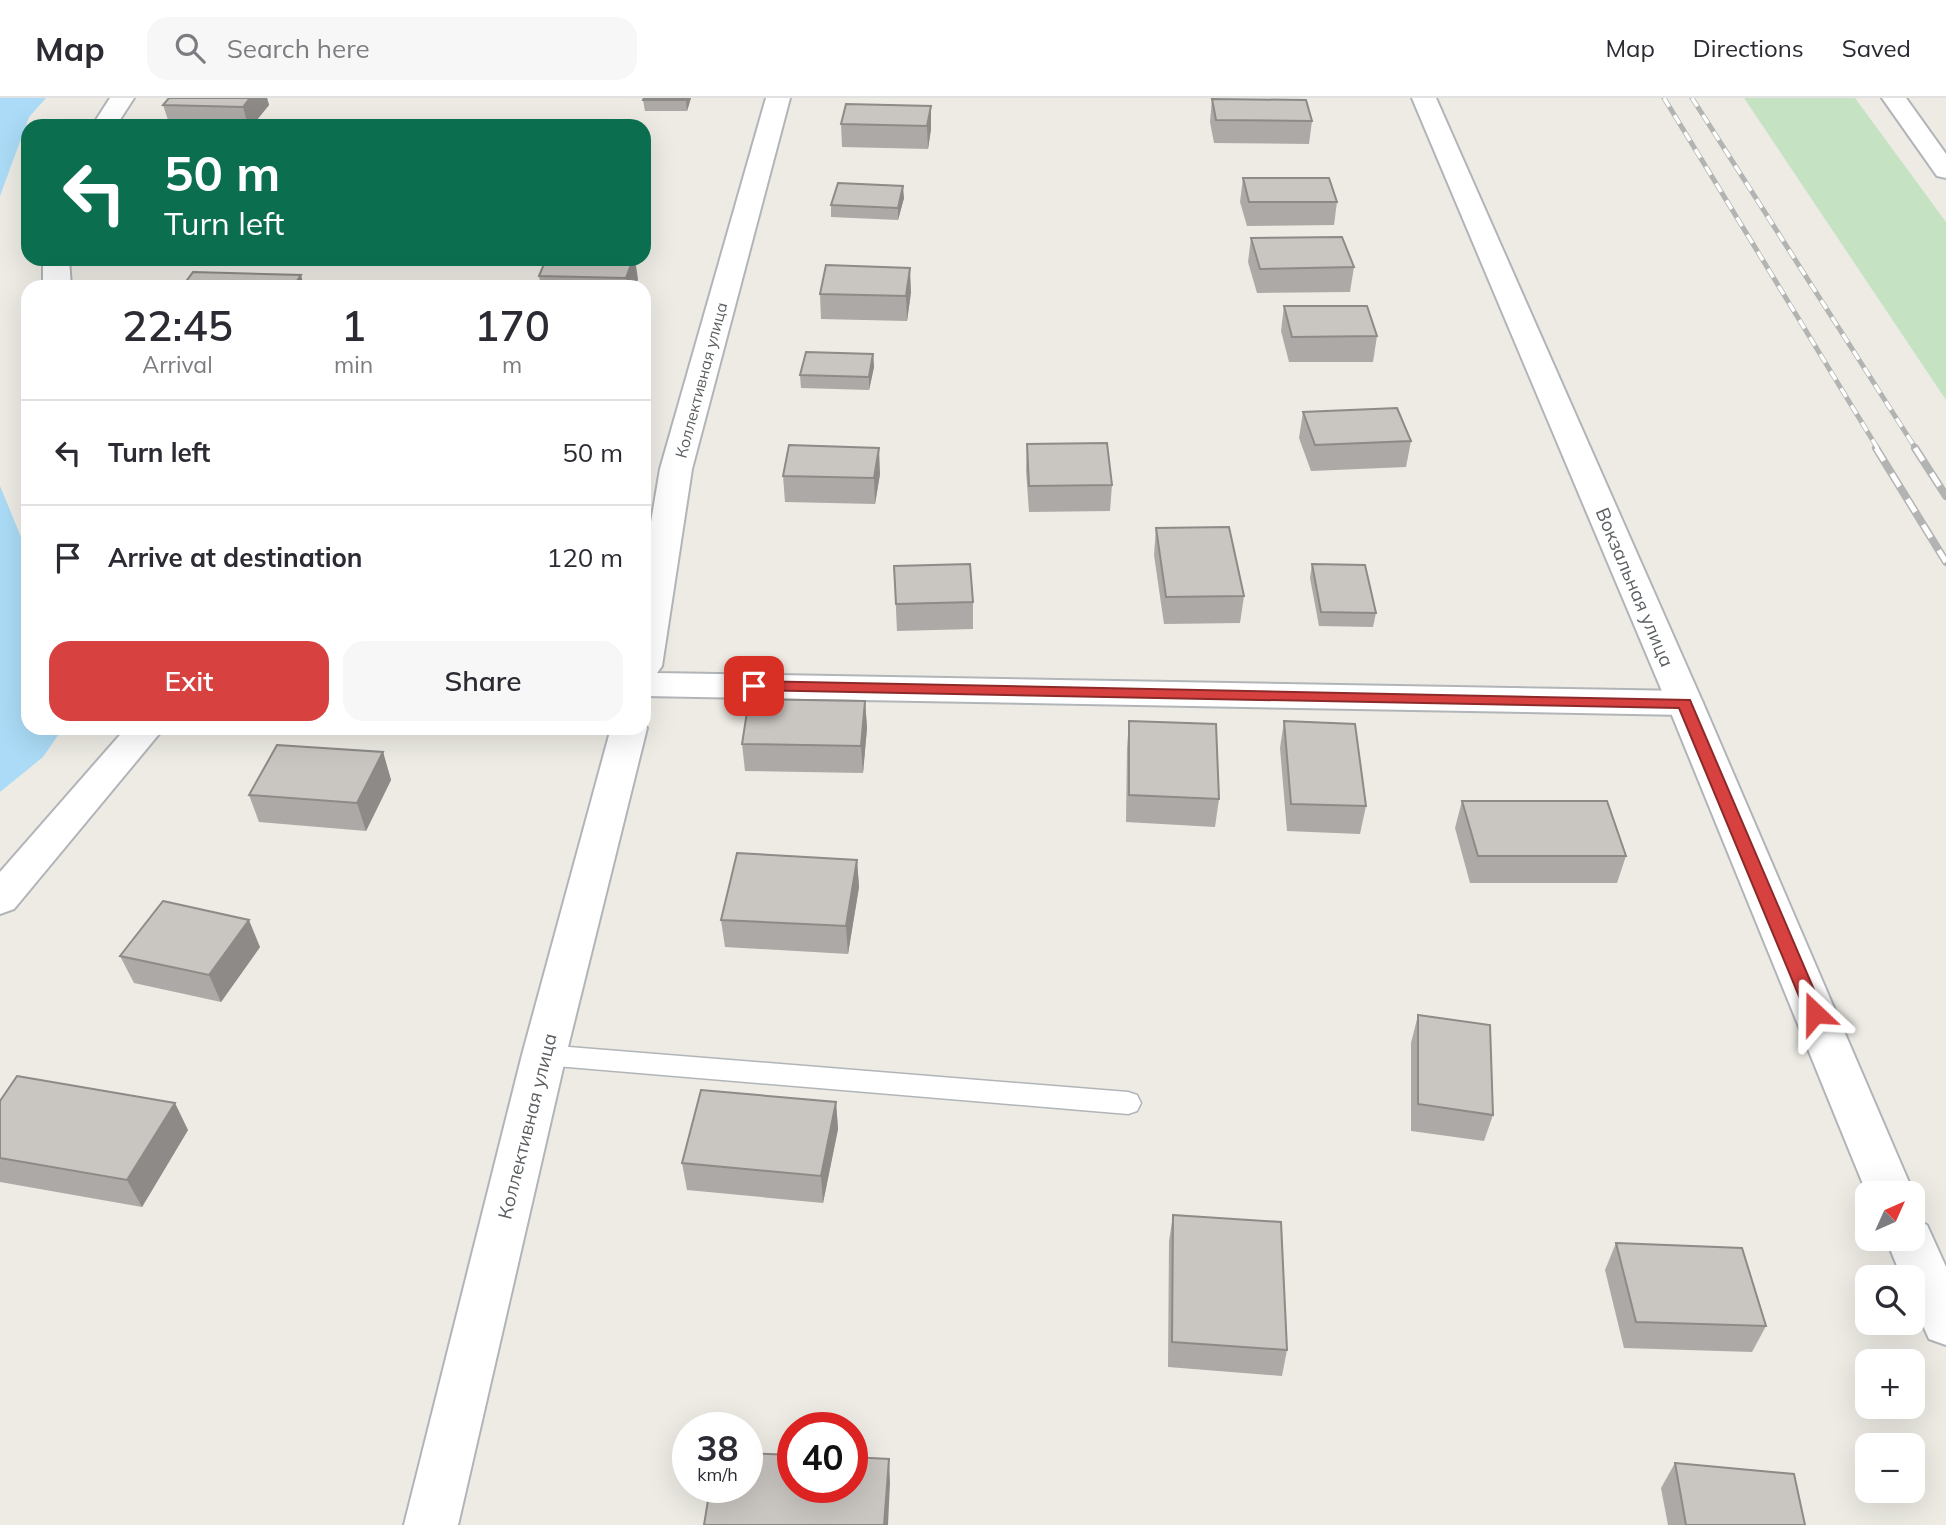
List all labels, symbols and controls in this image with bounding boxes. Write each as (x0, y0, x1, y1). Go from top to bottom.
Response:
search box (147, 17, 637, 80)
text: Map (35, 28, 105, 69)
icon: search (171, 29, 209, 67)
text: Search here (227, 32, 370, 65)
text: Map (1605, 33, 1655, 63)
text: Directions (1693, 33, 1804, 63)
text: Saved (1842, 33, 1911, 63)
text: 50 m (164, 142, 280, 203)
icon: left (49, 147, 140, 238)
text: Turn left (164, 203, 284, 243)
text: 22:45 (122, 299, 233, 352)
text: 1 (341, 299, 366, 352)
text: 170 (474, 299, 550, 352)
street label: Коллективная улица (671, 300, 731, 460)
text: Arrival (142, 350, 213, 379)
text: min (334, 350, 373, 379)
text: m (502, 350, 522, 379)
icon: left (49, 434, 87, 472)
text: Turn left (108, 436, 210, 469)
text: 50 m (562, 436, 623, 469)
street label: Вокзальная улица (1591, 504, 1679, 670)
icon: arrive (49, 539, 87, 577)
text: Arrive at destination (108, 541, 363, 574)
text: 120 m (547, 541, 623, 574)
button: Exit (49, 641, 329, 721)
button: Share (343, 641, 623, 721)
pin (724, 656, 784, 716)
icon: arrive (735, 667, 773, 705)
position arrow (1778, 976, 1852, 1050)
street label: Коллективная улица (492, 1031, 562, 1221)
north arrow (1855, 1181, 1925, 1251)
map controls (1855, 1181, 1925, 1503)
button: search (1855, 1265, 1925, 1335)
button: + (1855, 1349, 1925, 1419)
speed limit sign: 40 (777, 1412, 868, 1503)
text: 38 (696, 1426, 739, 1470)
button: − (1855, 1433, 1925, 1503)
text: km/h (697, 1463, 738, 1486)

